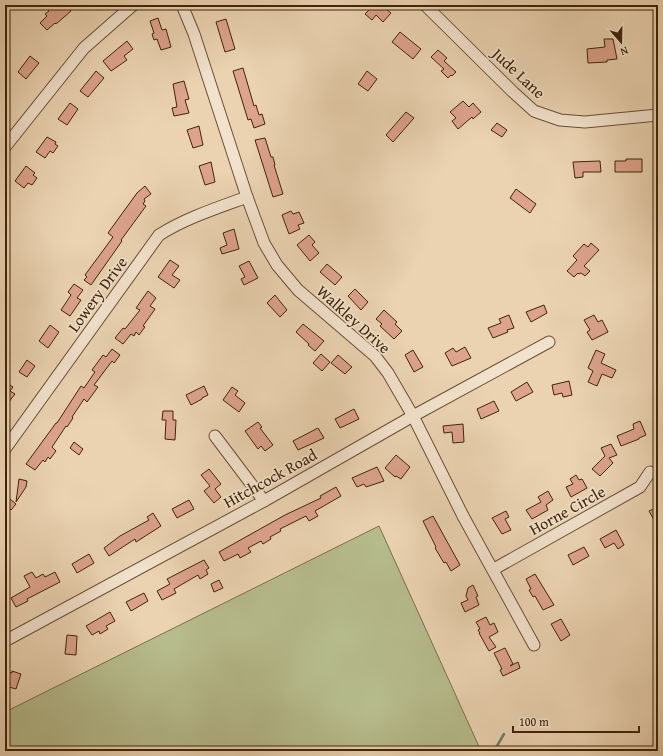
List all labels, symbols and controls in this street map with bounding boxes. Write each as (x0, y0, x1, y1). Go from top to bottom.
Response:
north arrow (601, 22, 641, 62)
street label: Jude Lane (486, 41, 551, 104)
text: N (618, 43, 631, 60)
street label: Lowery Drive (61, 251, 133, 337)
street label: Walkley Drive (312, 279, 396, 359)
street label: Hitchcock Road (219, 442, 322, 514)
street label: Horne Circle (525, 479, 609, 541)
scale bar (513, 708, 639, 734)
text: 100 m (519, 713, 549, 730)

